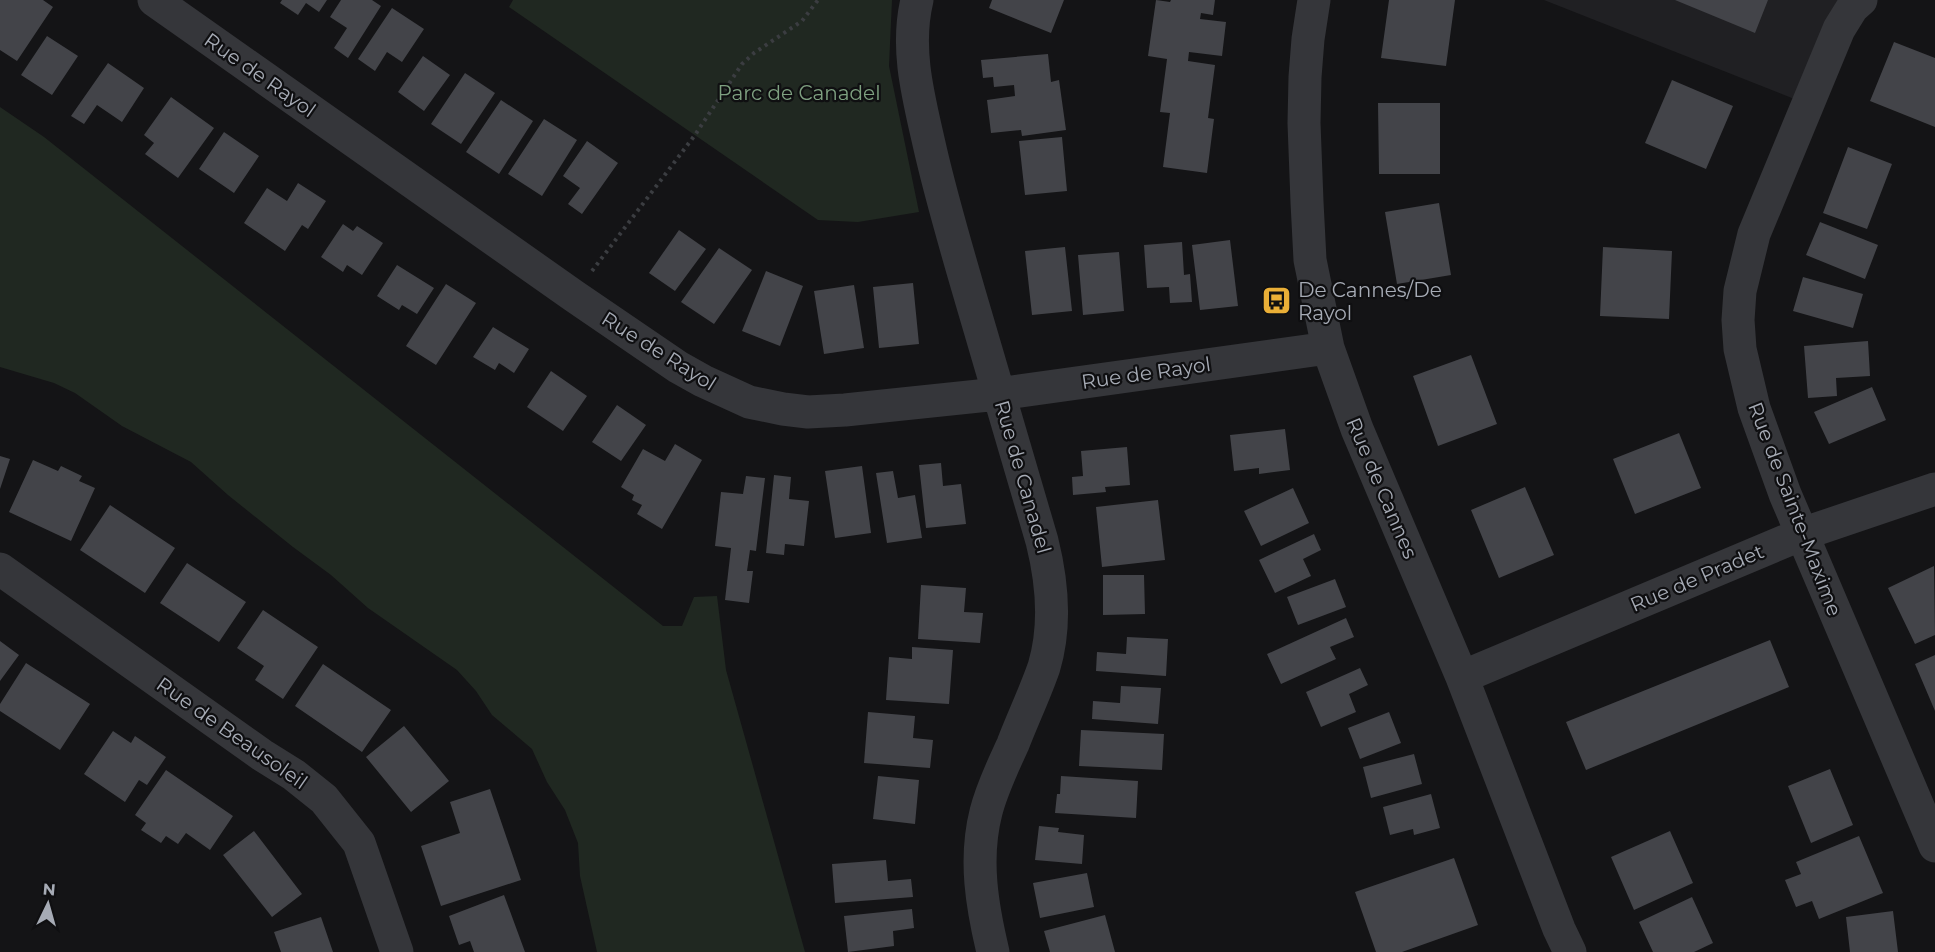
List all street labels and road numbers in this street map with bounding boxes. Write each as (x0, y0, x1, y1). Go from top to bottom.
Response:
street label: Rue de Rayol (200, 28, 320, 122)
street label: Rue de Rayol (597, 306, 721, 396)
street label: Rue de Rayol (1080, 352, 1212, 394)
street label: Rue de Canadel (990, 398, 1056, 556)
street label: Rue de Sainte-Maxime (1743, 399, 1847, 619)
street label: Rue de Cannes (1341, 414, 1423, 562)
street label: Rue de Pradet (1627, 539, 1767, 617)
street label: Rue de Beausoleil (152, 672, 312, 794)

